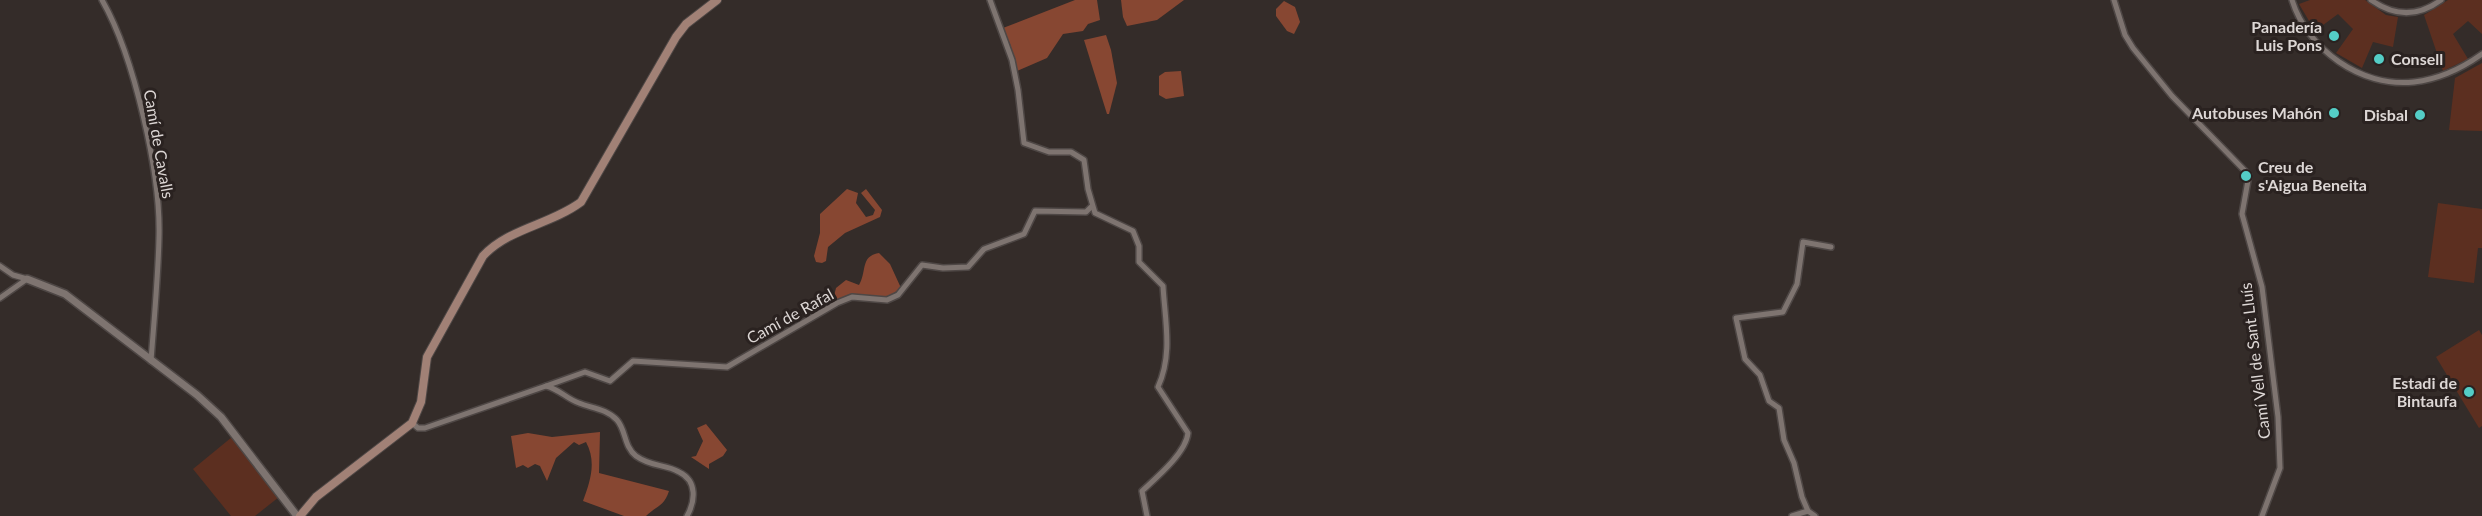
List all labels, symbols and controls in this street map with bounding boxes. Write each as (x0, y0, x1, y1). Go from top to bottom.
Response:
place label: Panadería Luis Pons (2251, 17, 2322, 54)
marker: Panadería Luis Pons (2327, 29, 2341, 43)
place label: Consell (2391, 49, 2443, 68)
marker: Consell (2372, 52, 2386, 66)
street label: Camí de Cavalls (141, 88, 178, 200)
place label: Autobuses Mahón (2191, 103, 2322, 122)
place label: Disbal (2364, 105, 2408, 124)
marker: Autobuses Mahón (2327, 106, 2341, 120)
marker: Disbal (2413, 108, 2427, 122)
place label: Creu de s'Aigua Beneita (2258, 157, 2367, 194)
marker: Creu de s'Aigua Beneita (2239, 169, 2253, 183)
street label: Camí Vell de Sant Lluís (2235, 282, 2274, 440)
street label: Camí de Rafal (743, 284, 836, 347)
place label: Estadi de Bintaufa (2392, 373, 2457, 410)
marker: Estadi de Bintaufa (2462, 385, 2476, 399)

